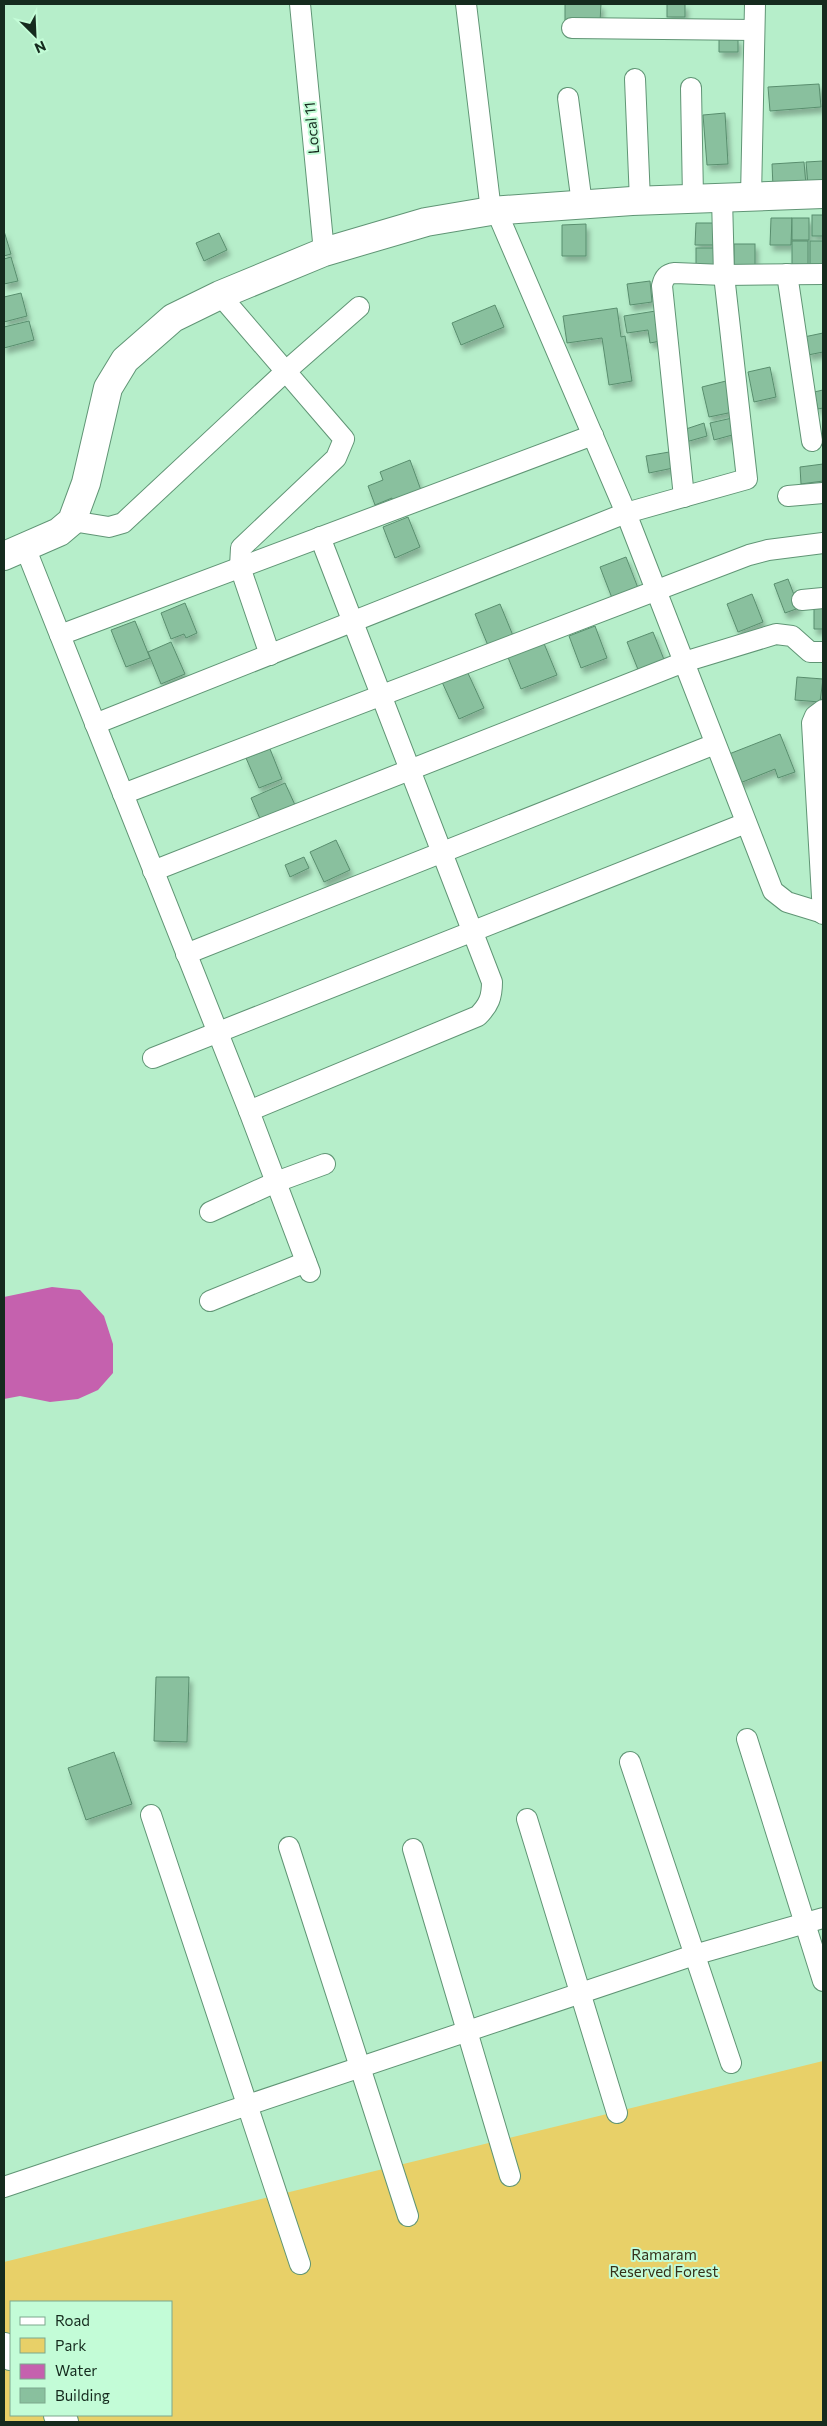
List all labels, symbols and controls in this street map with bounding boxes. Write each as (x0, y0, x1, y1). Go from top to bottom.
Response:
north arrow (10, 10, 60, 60)
text: N (32, 37, 49, 57)
street label: Local 11 (300, 101, 322, 155)
park label: Ramaram Reserved Forest (610, 2245, 718, 2280)
legend (10, 2301, 172, 2416)
text: Road (55, 2311, 90, 2329)
text: Park (55, 2336, 86, 2354)
text: Water (55, 2361, 97, 2379)
text: Building (55, 2386, 110, 2404)

